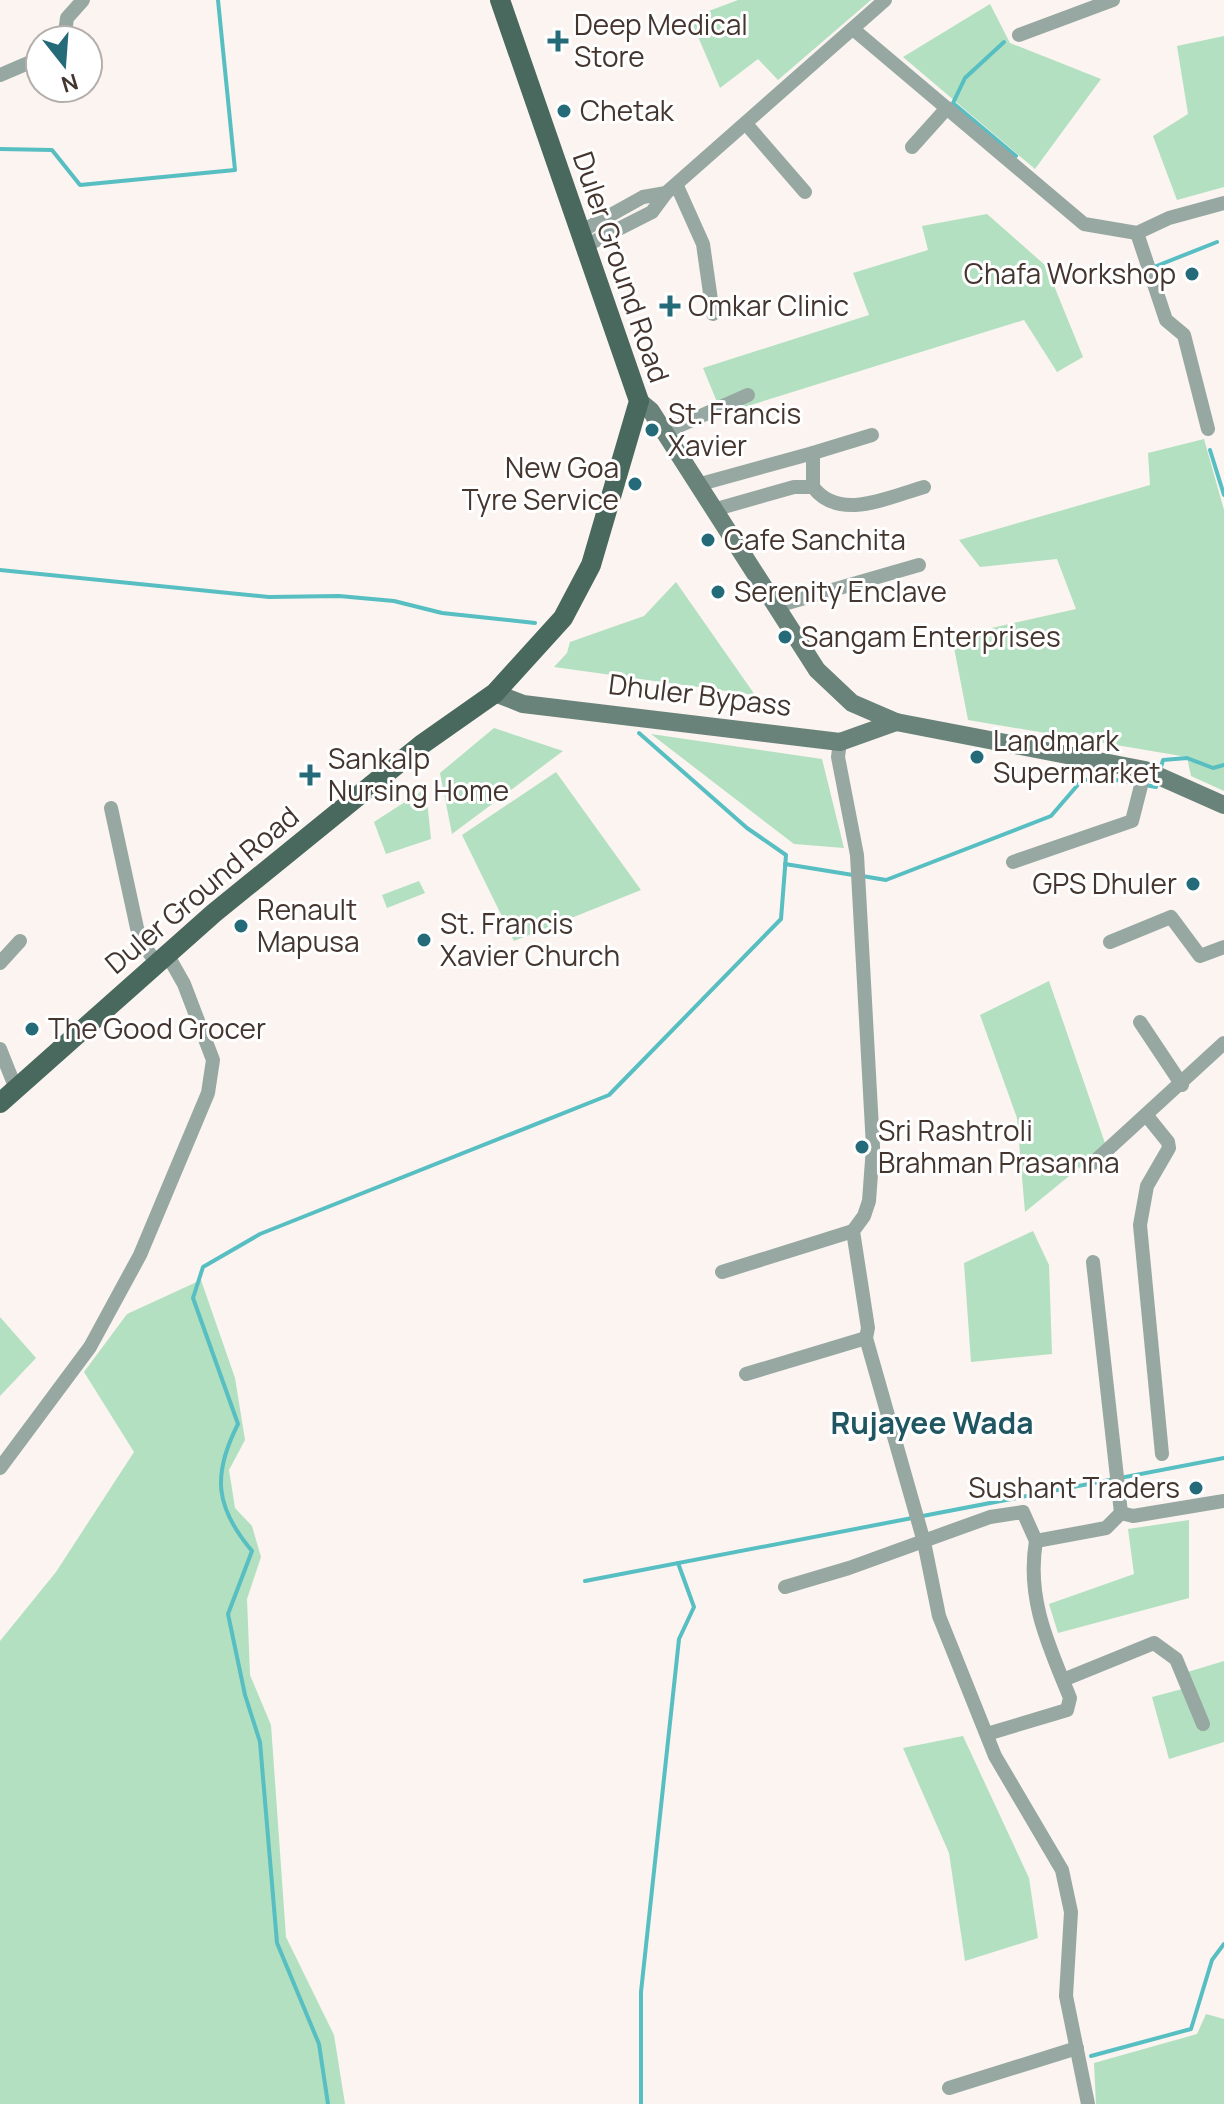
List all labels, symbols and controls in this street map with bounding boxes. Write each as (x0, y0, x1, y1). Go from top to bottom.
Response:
place label: Deep Medical Store (574, 5, 748, 75)
north arrow (24, 24, 104, 104)
marker: Deep Medical Store (549, 32, 567, 50)
text: N (58, 66, 82, 100)
place label: Chetak (580, 91, 675, 129)
marker: Chetak (555, 102, 573, 120)
street label: Duler Ground Road (565, 146, 679, 387)
place label: Chafa Workshop (964, 254, 1176, 292)
marker: Chafa Workshop (1183, 265, 1201, 283)
place label: Omkar Clinic (688, 286, 849, 324)
marker: Omkar Clinic (659, 295, 681, 317)
place label: St. Francis Xavier (668, 394, 801, 464)
marker: St. Francis Xavier (643, 421, 661, 439)
place label: New Goa Tyre Service (462, 448, 619, 518)
marker: New Goa Tyre Service (626, 475, 644, 493)
place label: Cafe Sanchita (724, 520, 906, 558)
marker: Cafe Sanchita (699, 531, 717, 549)
place label: Serenity Enclave (734, 572, 947, 610)
marker: Serenity Enclave (709, 583, 727, 601)
place label: Sangam Enterprises (801, 617, 1061, 655)
marker: Sangam Enterprises (776, 628, 794, 646)
street label: Dhuler Bypass (606, 664, 794, 724)
place label: Landmark Supermarket (993, 721, 1161, 791)
place label: Sankalp Nursing Home (328, 739, 509, 809)
marker: Landmark Supermarket (968, 748, 986, 766)
marker: Sankalp Nursing Home (299, 764, 321, 786)
street label: Duler Ground Road (97, 797, 306, 982)
place label: GPS Dhuler (1032, 864, 1177, 902)
marker: GPS Dhuler (1184, 875, 1202, 893)
place label: Renault Mapusa (257, 890, 360, 960)
place label: St. Francis Xavier Church (440, 904, 620, 974)
marker: Renault Mapusa (232, 917, 250, 935)
marker: St. Francis Xavier Church (415, 931, 433, 949)
place label: The Good Grocer (48, 1009, 266, 1047)
marker: The Good Grocer (23, 1020, 41, 1038)
place label: Sri Rashtroli Brahman Prasanna (878, 1111, 1120, 1181)
marker: Sri Rashtroli Brahman Prasanna (853, 1138, 871, 1156)
district label: Rujayee Wada (831, 1402, 1033, 1443)
place label: Sushant Traders (968, 1468, 1180, 1506)
marker: Sushant Traders (1187, 1479, 1205, 1497)

